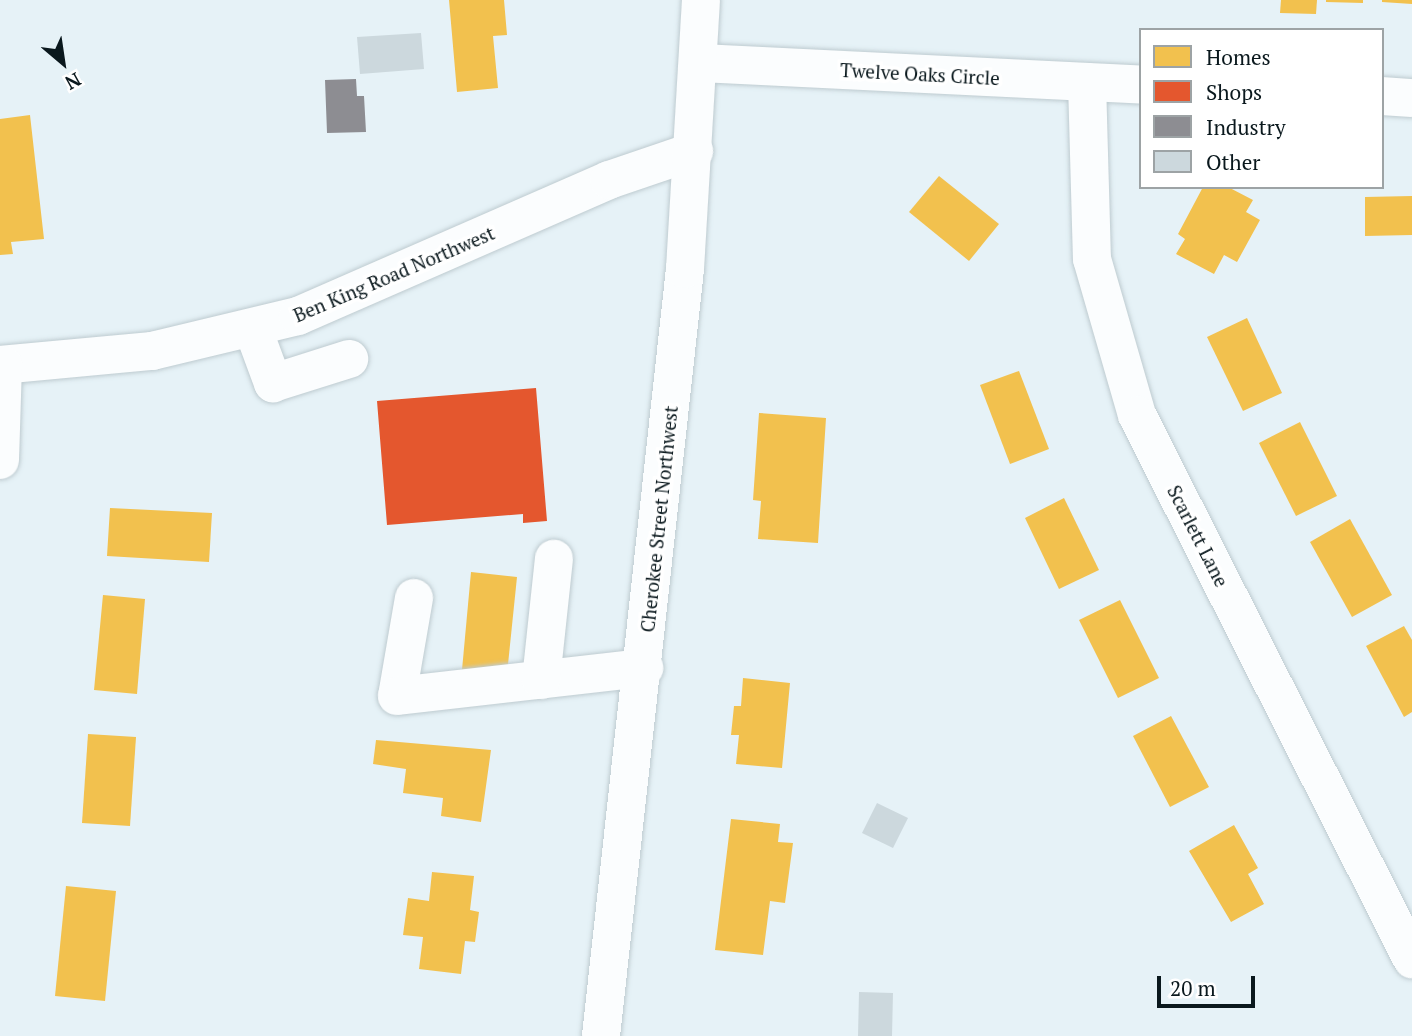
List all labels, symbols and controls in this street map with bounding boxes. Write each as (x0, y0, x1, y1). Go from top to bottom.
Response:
north arrow (28, 28, 98, 98)
legend (1139, 28, 1384, 189)
text: Homes (1206, 43, 1271, 71)
street label: Twelve Oaks Circle (840, 58, 1000, 90)
text: N (61, 67, 86, 96)
text: Shops (1206, 78, 1262, 106)
text: Industry (1206, 113, 1286, 141)
text: Other (1206, 148, 1260, 176)
street label: Ben King Road Northwest (290, 221, 498, 327)
street label: Cherokee Street Northwest (636, 405, 682, 633)
street label: Scarlett Lane (1163, 481, 1233, 591)
scale bar (1160, 962, 1258, 1006)
text: 20 m (1170, 974, 1216, 1002)

